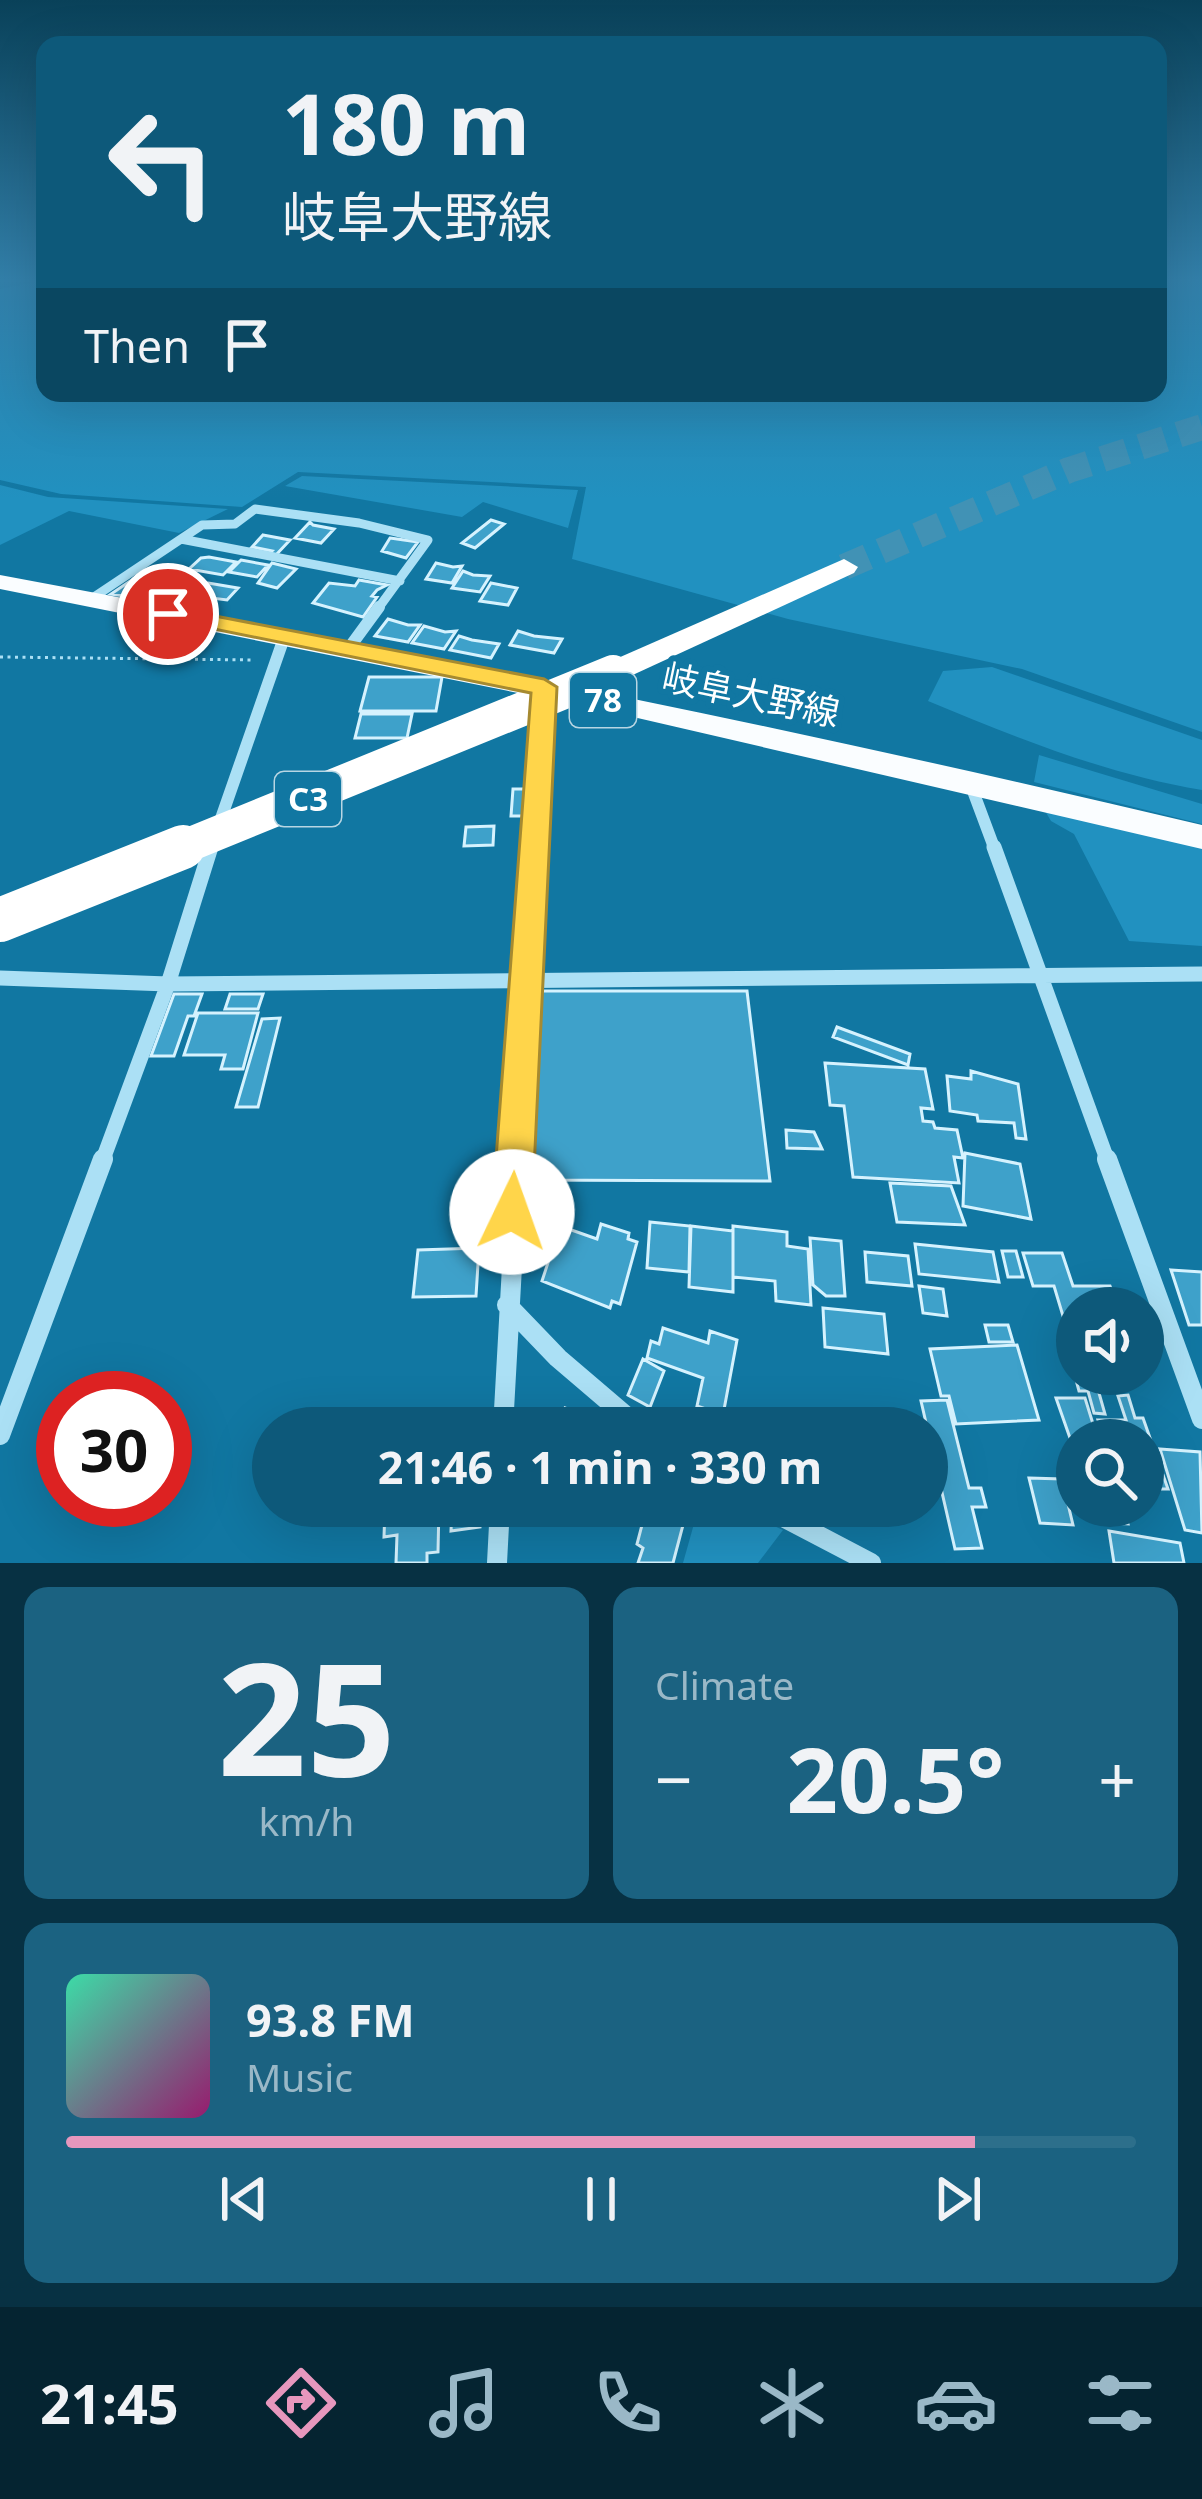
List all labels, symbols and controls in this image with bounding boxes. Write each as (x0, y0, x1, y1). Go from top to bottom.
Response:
text: 180 m (282, 65, 530, 180)
icon: left (84, 84, 240, 240)
text: 岐阜大野線 (282, 179, 552, 253)
icon: arrive (214, 312, 280, 378)
text: Then (84, 315, 190, 376)
pin (117, 563, 219, 665)
icon: arrive (135, 581, 201, 647)
street label: 岐阜大野線 (658, 652, 844, 737)
road number: 78 (570, 673, 636, 727)
road number: C3 (275, 772, 341, 826)
position arrow (449, 1149, 575, 1275)
map controls (1056, 1287, 1164, 1527)
button: sound (1056, 1287, 1164, 1395)
speed limit sign: 30 (36, 1371, 192, 1527)
button: search (1056, 1419, 1164, 1527)
text: 21:46 · 1 min · 330 m (378, 1436, 822, 1497)
text: 25 (217, 1609, 396, 1822)
text: Climate (655, 1658, 794, 1711)
text: 20.5° (787, 1717, 1004, 1839)
text: − (655, 1733, 693, 1823)
text: + (1098, 1733, 1136, 1823)
text: km/h (259, 1794, 354, 1847)
text: 93.8 FM (246, 1989, 415, 2050)
text: Music (246, 2050, 353, 2103)
icon: previous (211, 2166, 277, 2232)
icon: pause (568, 2166, 634, 2232)
icon: next (925, 2166, 991, 2232)
icon: directions (259, 2361, 343, 2445)
icon: music (422, 2361, 506, 2445)
icon: phone (586, 2361, 670, 2445)
icon: climate (750, 2361, 834, 2445)
icon: car (914, 2361, 998, 2445)
icon: filters (1078, 2361, 1162, 2445)
text: 21:45 (40, 2366, 179, 2440)

